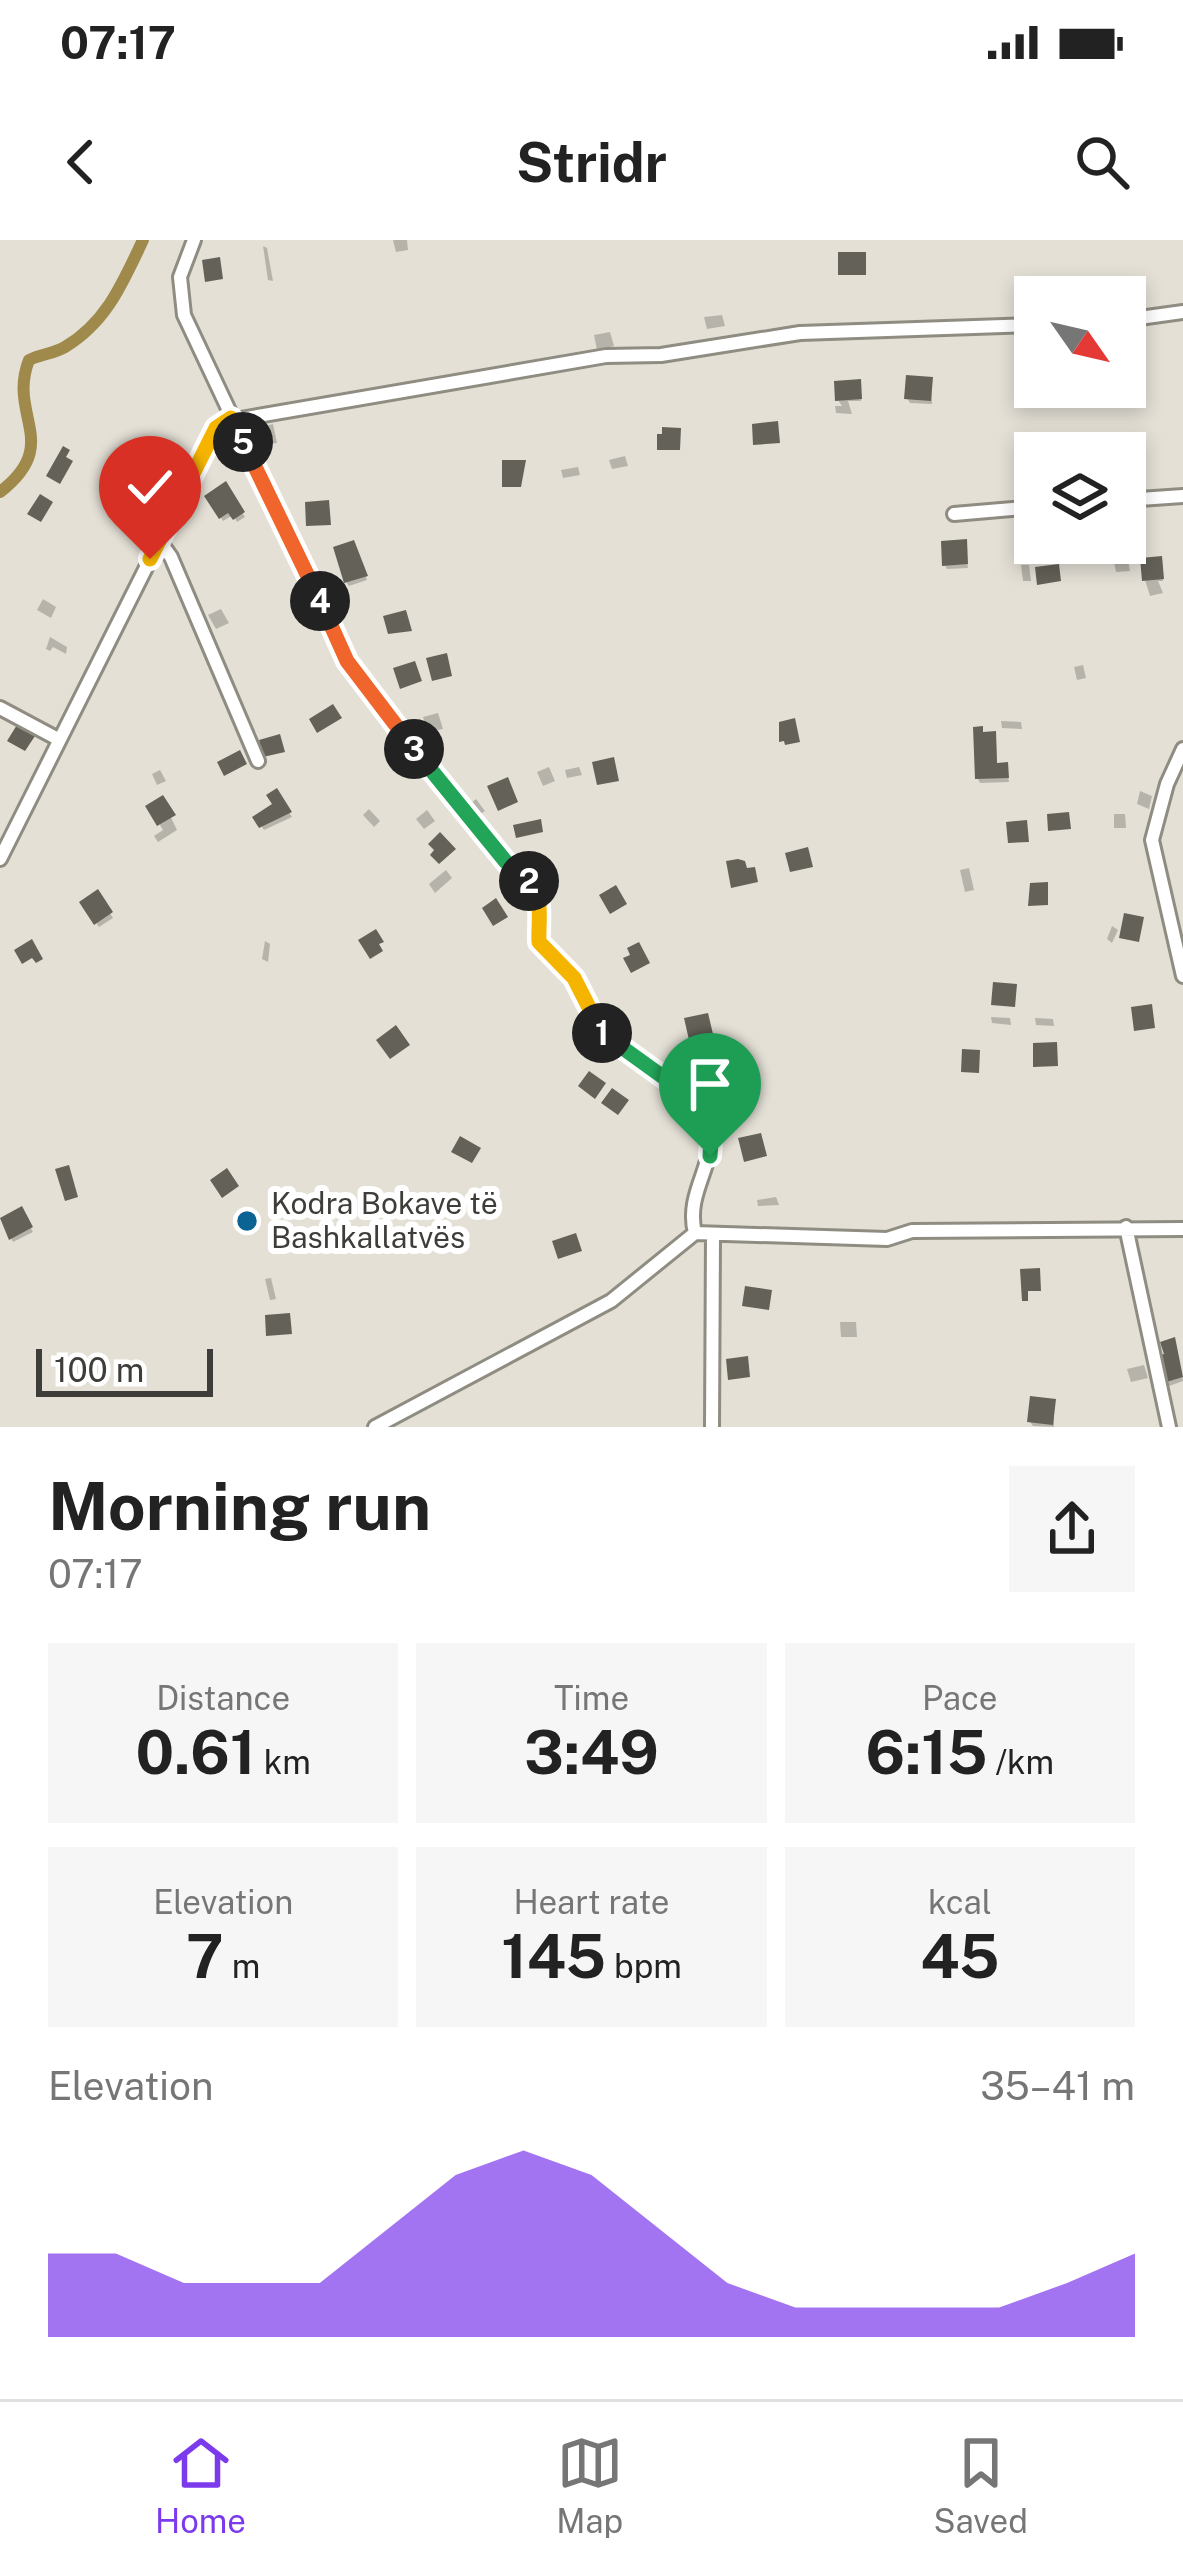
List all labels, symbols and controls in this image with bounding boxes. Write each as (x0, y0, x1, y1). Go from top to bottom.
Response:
text: 07:17 (60, 16, 176, 69)
icon: back (48, 129, 114, 195)
icon: search (1069, 129, 1135, 195)
text: Stridr (516, 131, 667, 194)
north arrow (1014, 276, 1146, 408)
map controls (1014, 276, 1146, 564)
pin: 5 (213, 412, 273, 472)
text: 5 (232, 423, 254, 461)
button: layers (1014, 432, 1146, 564)
pin (99, 436, 201, 559)
icon: check (117, 454, 183, 520)
pin: 4 (290, 571, 350, 631)
text: 4 (309, 582, 331, 620)
pin: 3 (384, 719, 444, 779)
text: 3 (403, 730, 425, 768)
pin: 2 (499, 851, 559, 911)
text: 2 (519, 862, 539, 900)
pin: 1 (572, 1003, 632, 1063)
text: 1 (595, 1014, 609, 1052)
pin (659, 1033, 761, 1156)
icon: arrive (677, 1051, 743, 1117)
place label: Kodra Bokave të Bashkallatvës (271, 1185, 498, 1255)
marker: Kodra Bokave të Bashkallatvës (234, 1208, 260, 1234)
scale bar (36, 1343, 213, 1396)
text: 100 m (54, 1351, 144, 1389)
button: share (1009, 1466, 1135, 1592)
text: Morning run (48, 1467, 431, 1545)
text: 07:17 (48, 1551, 143, 1597)
text: Distance (156, 1679, 290, 1717)
text: Time (554, 1679, 629, 1717)
text: Pace (922, 1679, 998, 1717)
text: 0.61 (136, 1717, 256, 1788)
text: 3:49 (524, 1717, 659, 1788)
text: 6:15 (866, 1717, 987, 1788)
text: km (256, 1743, 311, 1781)
text: /km (987, 1743, 1054, 1781)
text: Elevation (153, 1883, 293, 1921)
text: Heart rate (514, 1883, 669, 1921)
text: kcal (928, 1883, 992, 1921)
text: 7 (186, 1921, 224, 1992)
text: 145 (501, 1921, 606, 1992)
text: 45 (920, 1921, 999, 1992)
text: m (224, 1947, 260, 1985)
text: bpm (606, 1947, 682, 1985)
text: Elevation (48, 2063, 214, 2109)
text: 35–41 m (980, 2063, 1135, 2109)
tab: Home (155, 2430, 246, 2540)
tab: Map (556, 2430, 623, 2540)
tab: Saved (933, 2430, 1028, 2540)

